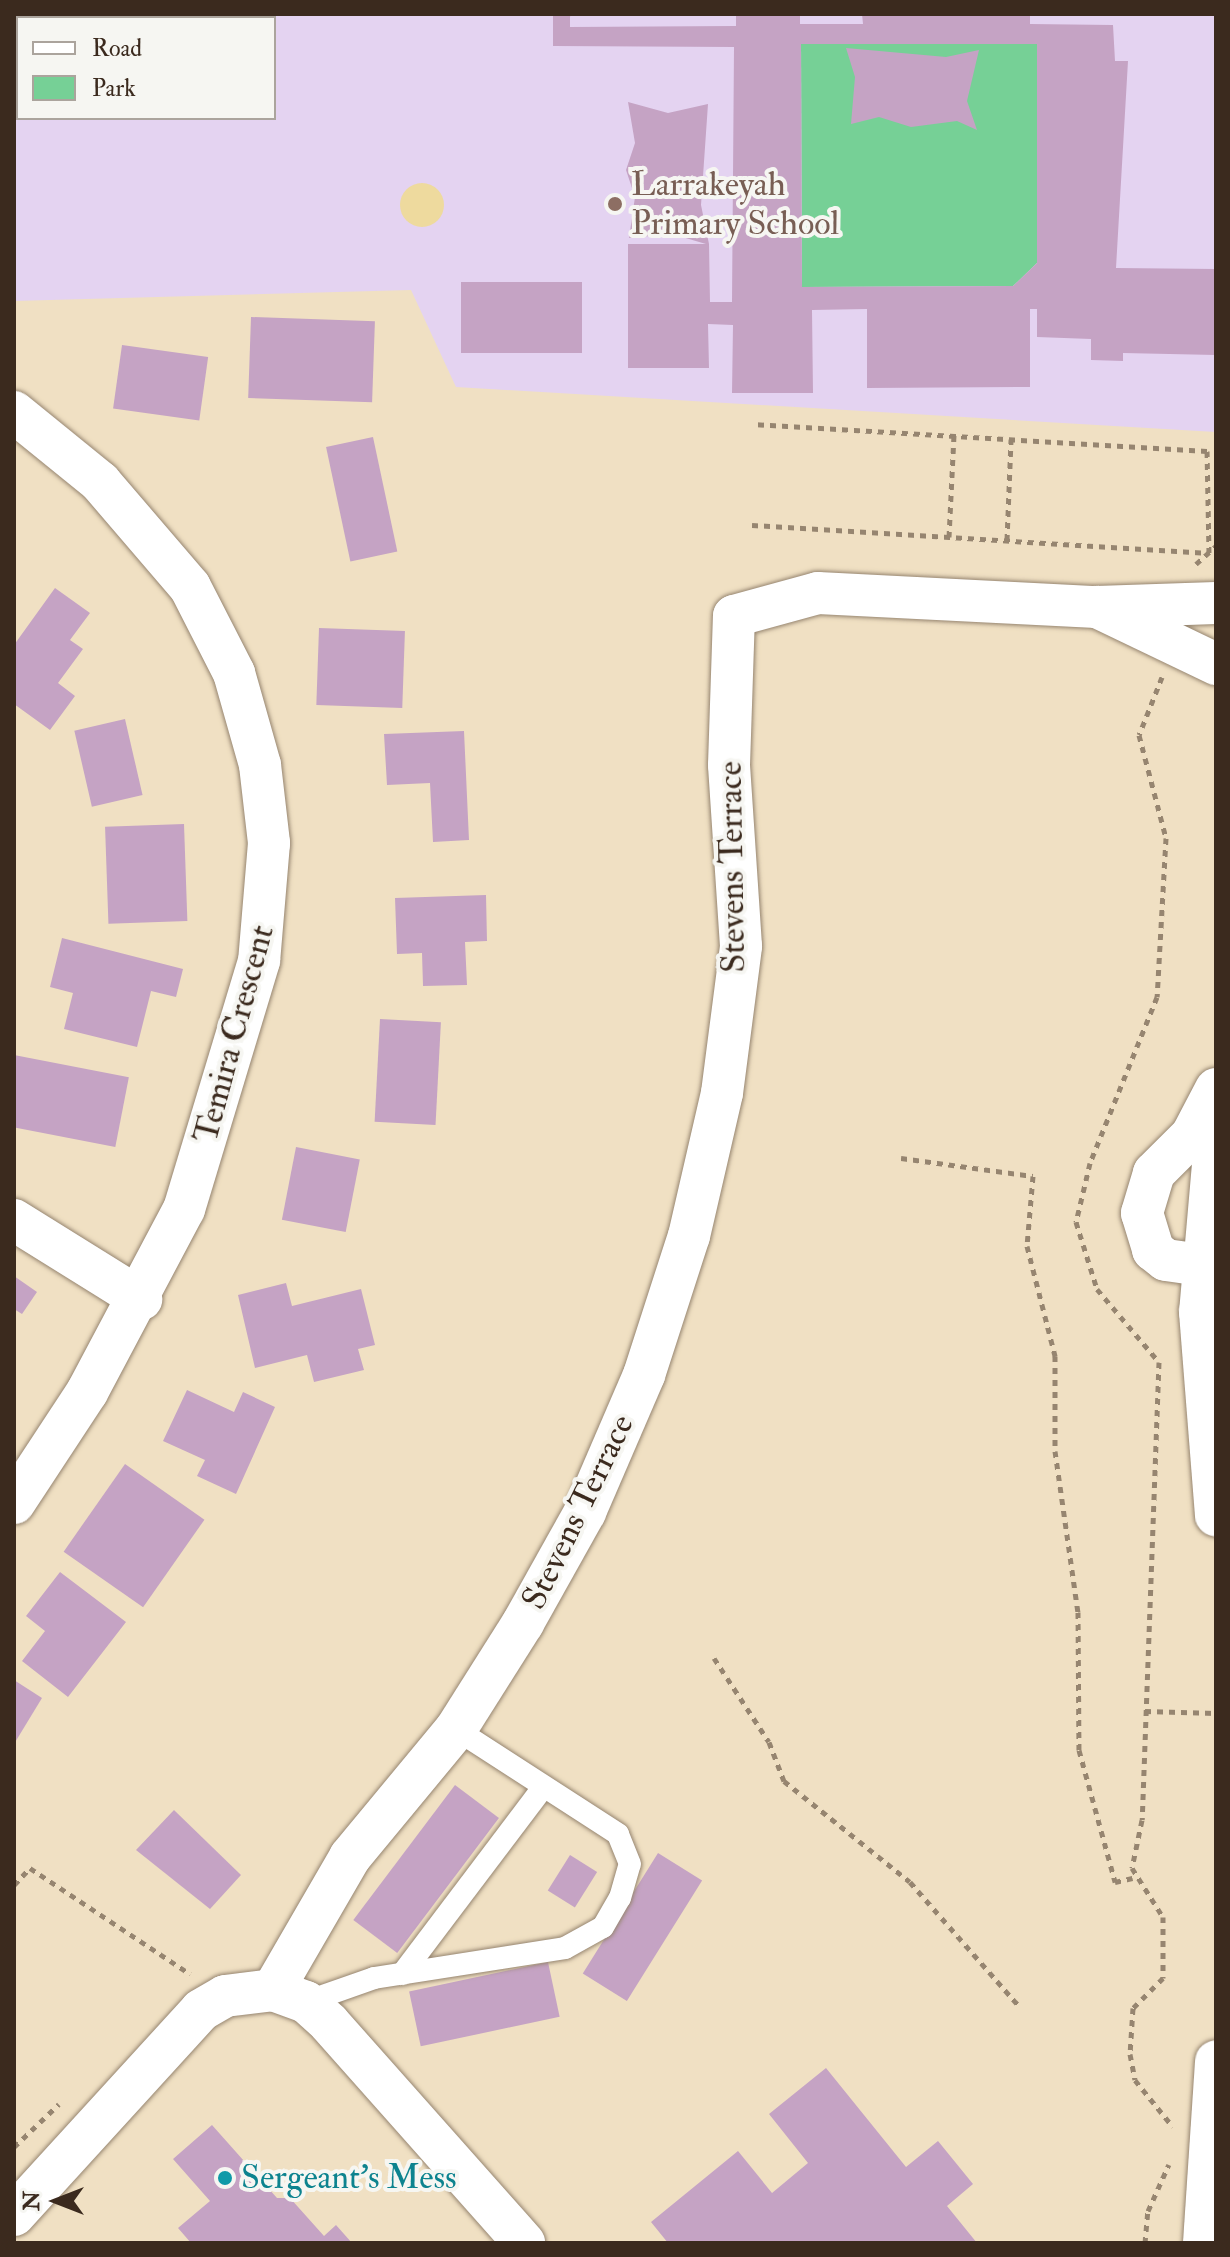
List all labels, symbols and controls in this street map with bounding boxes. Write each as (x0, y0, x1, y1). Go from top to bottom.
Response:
legend (16, 16, 276, 120)
text: Road (92, 33, 142, 64)
text: Park (92, 73, 136, 104)
place label: Larrakeyah Primary School (631, 164, 839, 244)
marker: Larrakeyah Primary School (606, 195, 624, 213)
street label: Stevens Terrace (710, 761, 754, 973)
street label: Temira Crescent (185, 921, 283, 1147)
street label: Stevens Terrace (513, 1408, 643, 1616)
place label: Sergeant's Mess (241, 2158, 457, 2198)
north arrow (16, 2161, 96, 2241)
marker: Sergeant's Mess (216, 2169, 234, 2187)
text: N (18, 2191, 46, 2211)

